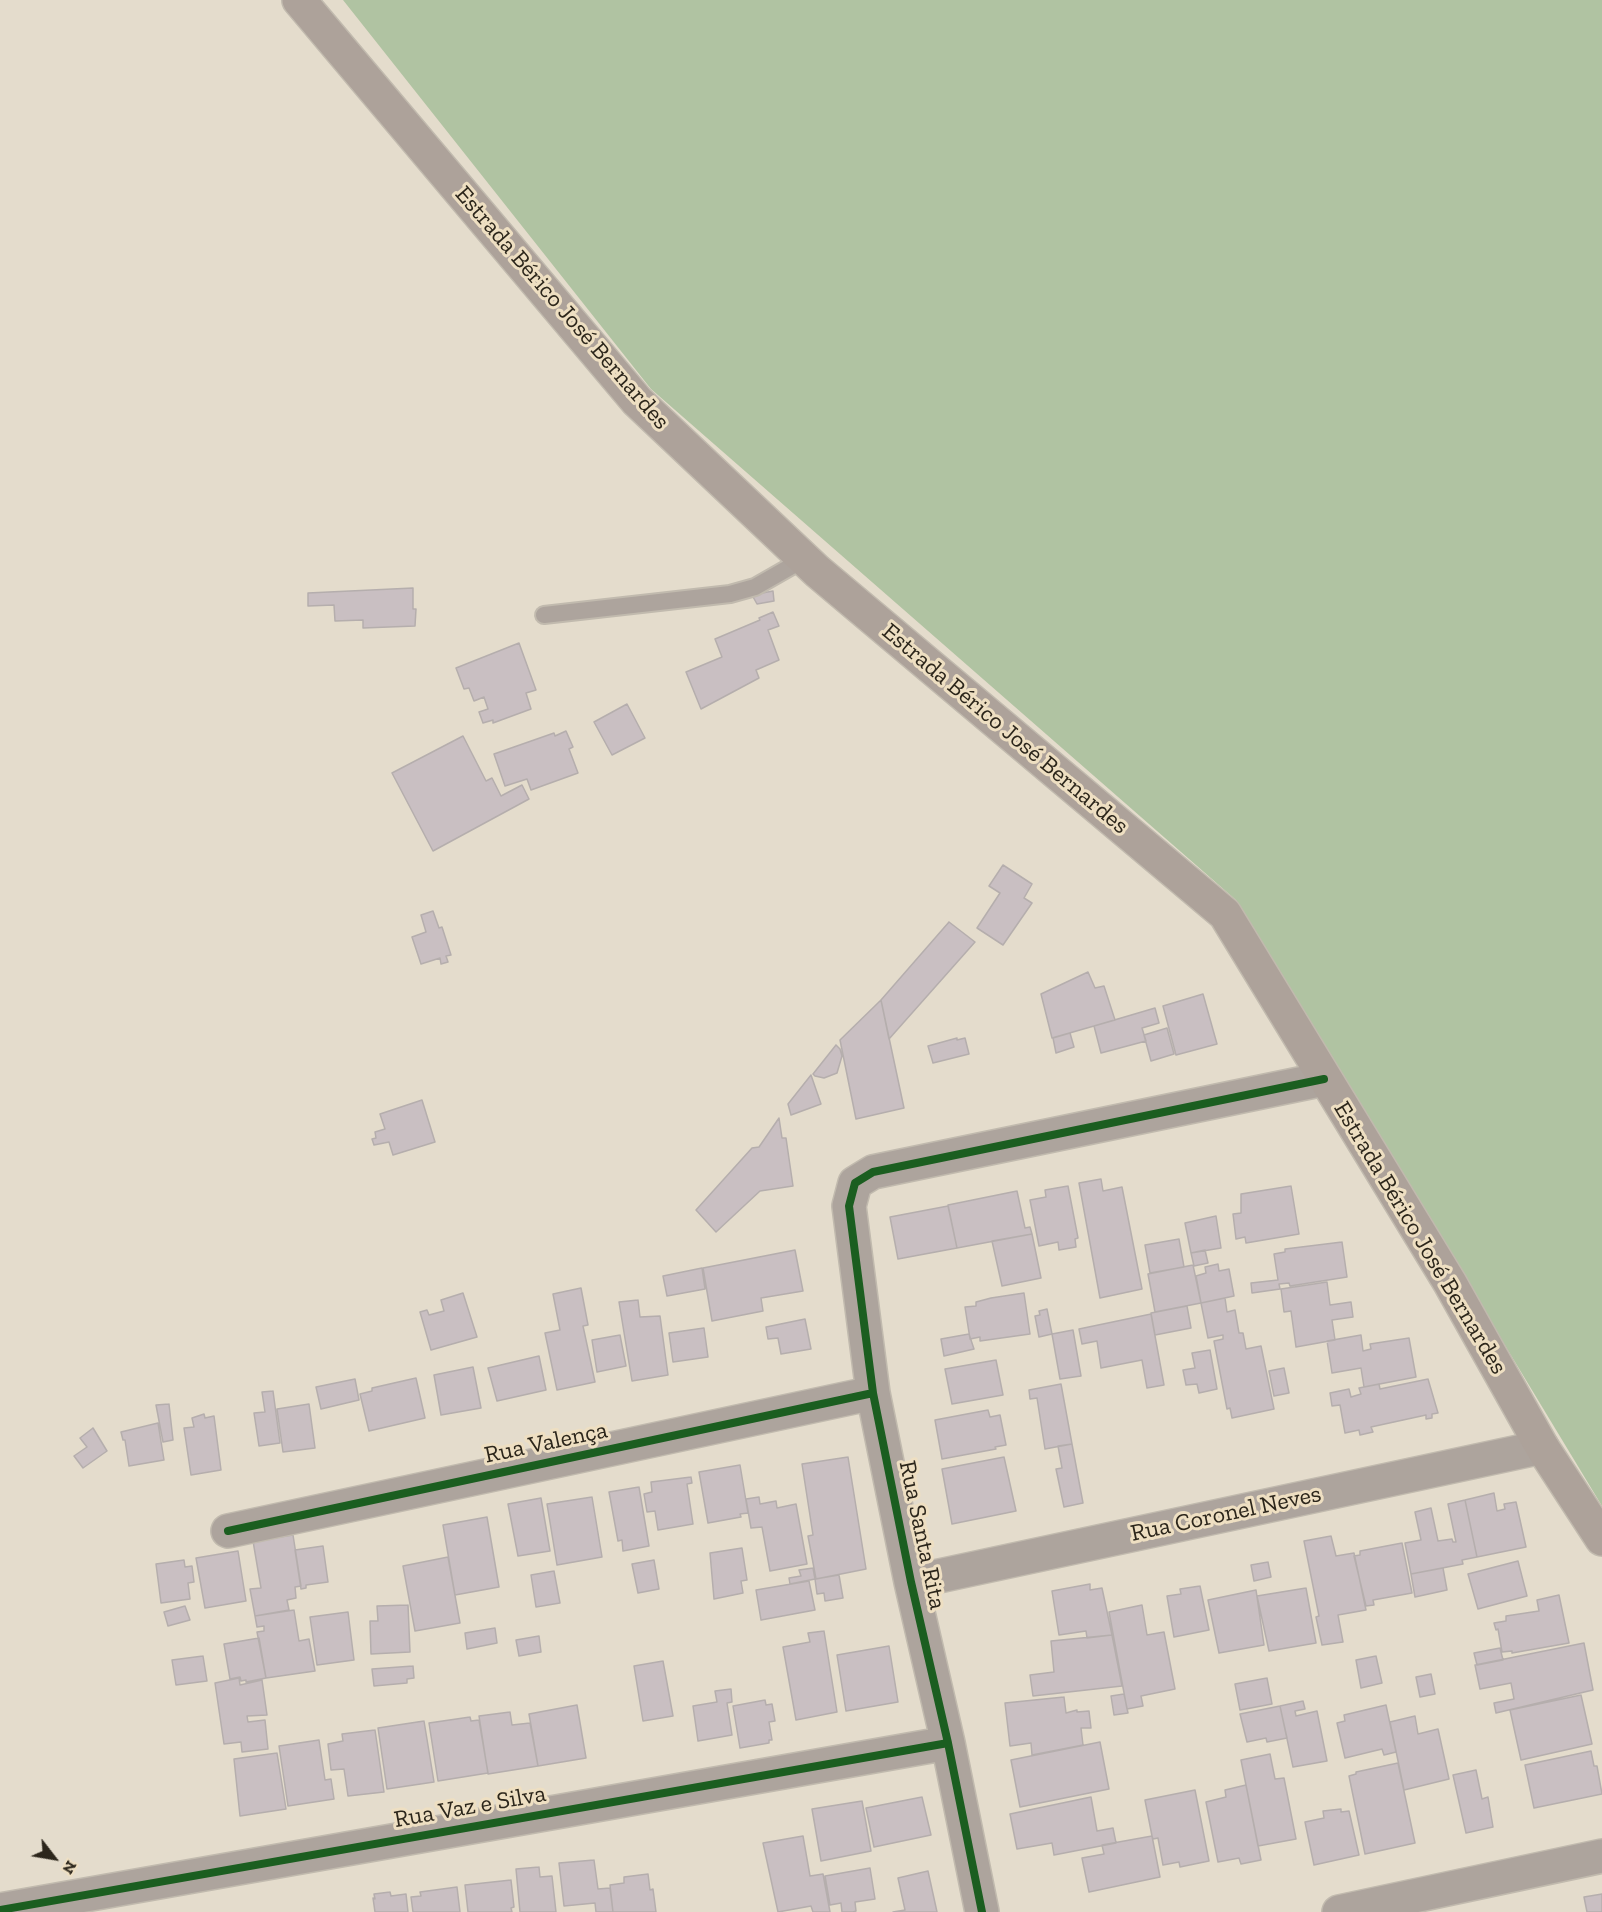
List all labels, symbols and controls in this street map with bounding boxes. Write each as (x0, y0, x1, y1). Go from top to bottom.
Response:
street label: Estrada Bérico José Bernardes (448, 180, 676, 436)
street label: Estrada Bérico José Bernardes (876, 617, 1134, 841)
street label: Estrada Bérico José Bernardes (1327, 1096, 1513, 1380)
street label: Rua Valença (482, 1416, 610, 1470)
street label: Rua Santa Rita (892, 1458, 952, 1612)
street label: Rua Coronel Neves (1128, 1480, 1324, 1548)
street label: Rua Vaz e Silva (392, 1779, 548, 1835)
north arrow (24, 1828, 84, 1888)
text: N (59, 1857, 81, 1878)

